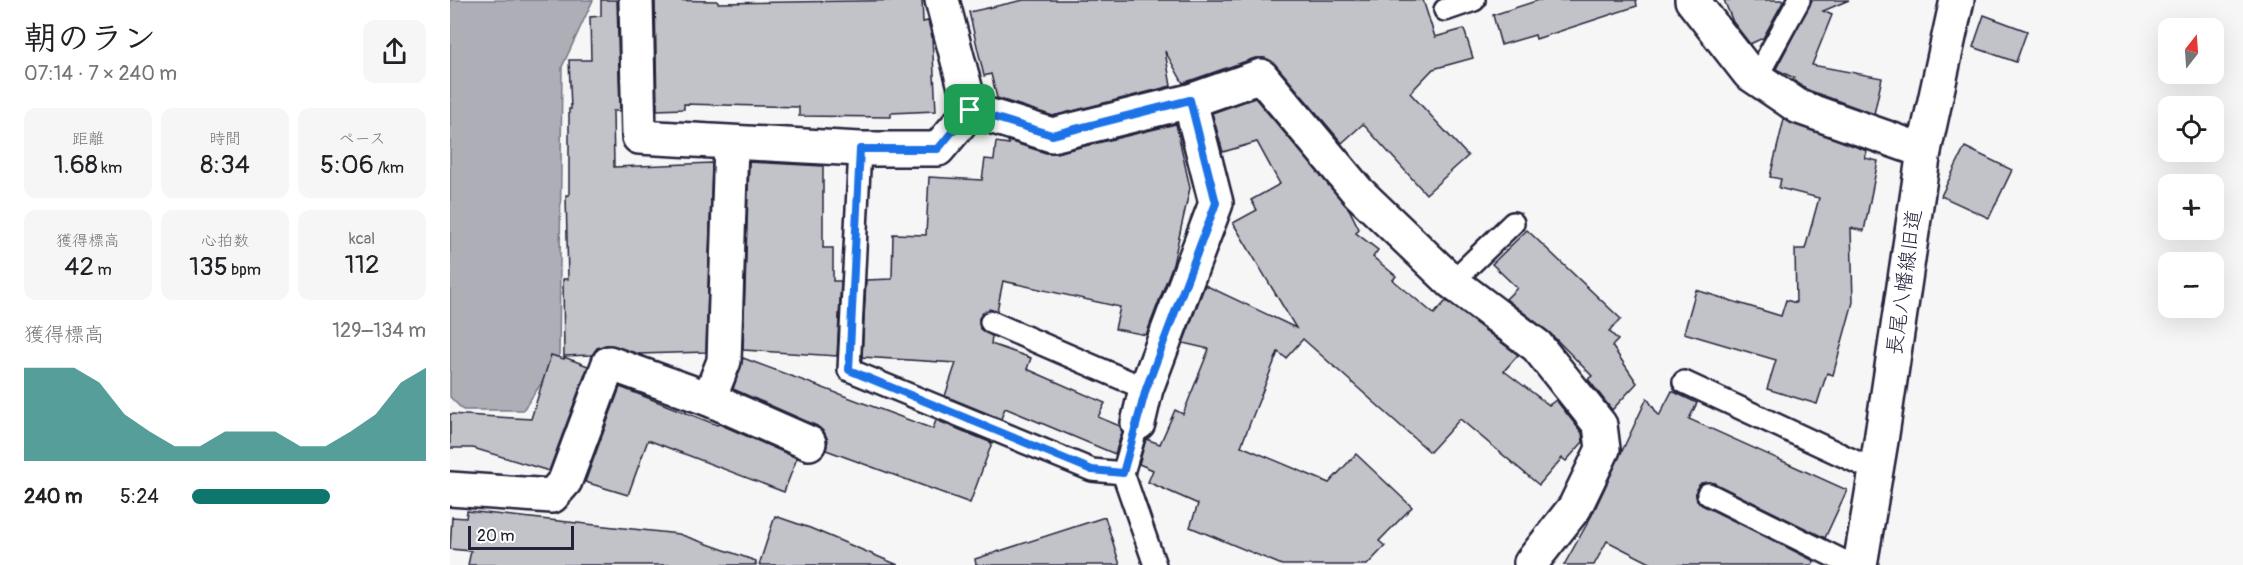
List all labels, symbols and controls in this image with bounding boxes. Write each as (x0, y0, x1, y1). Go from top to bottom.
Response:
text: 朝のラン (24, 18, 156, 59)
north arrow (2158, 18, 2224, 84)
map controls (2158, 18, 2224, 318)
button: share (363, 20, 426, 83)
text: 07:14 · 7 × 240 m (24, 61, 177, 86)
pin (944, 84, 995, 135)
icon: arrive (953, 93, 986, 126)
button: locate (2158, 96, 2224, 162)
text: 距離 (72, 129, 104, 149)
text: 時間 (209, 129, 241, 149)
text: ペース (338, 129, 386, 149)
text: 1.68 (54, 149, 98, 181)
text: 8:34 (200, 149, 250, 181)
text: 5:06 (320, 149, 374, 181)
text: km (98, 158, 122, 178)
text: /km (374, 158, 404, 178)
button: + (2158, 174, 2224, 240)
street label: 長尾八幡線旧道 (1881, 207, 1928, 357)
text: kcal (349, 229, 375, 249)
text: 獲得標高 (56, 231, 120, 251)
text: 心拍数 (201, 231, 249, 251)
text: 112 (345, 249, 379, 281)
text: 42 (64, 251, 94, 283)
text: 135 (189, 251, 228, 283)
button: − (2158, 252, 2224, 318)
text: m (94, 260, 112, 280)
text: bpm (228, 260, 261, 280)
text: 129–134 m (332, 318, 426, 343)
text: 獲得標高 (24, 322, 104, 347)
text: 240 m (24, 484, 83, 509)
text: 5:24 (120, 484, 159, 509)
scale bar (468, 523, 574, 550)
text: 20 m (477, 526, 515, 546)

